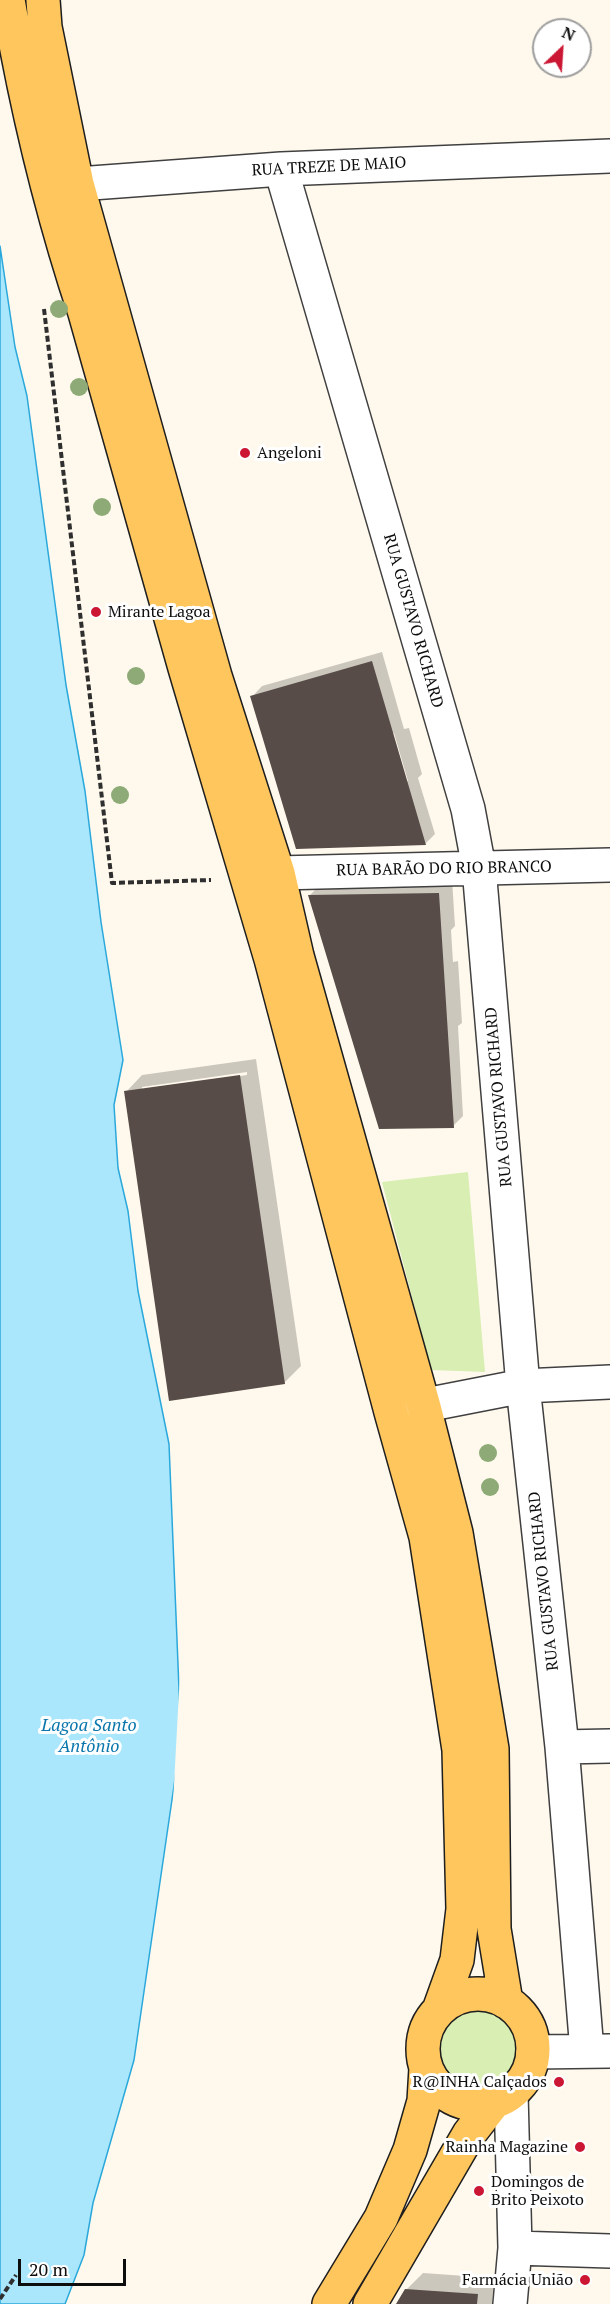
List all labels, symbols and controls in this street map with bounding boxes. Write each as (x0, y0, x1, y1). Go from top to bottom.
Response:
north arrow (532, 18, 592, 78)
text: N (559, 21, 579, 46)
street label: RUA TREZE DE MAIO (251, 153, 407, 181)
place label: Angeloni (257, 443, 322, 463)
marker: Angeloni (238, 446, 252, 460)
street label: RUA GUSTAVO RICHARD (379, 532, 447, 710)
place label: Mirante Lagoa (108, 602, 210, 622)
marker: Mirante Lagoa (89, 605, 103, 619)
street label: RUA BARÃO DO RIO BRANCO (336, 858, 552, 880)
street label: RUA GUSTAVO RICHARD (482, 1006, 516, 1188)
street label: RUA GUSTAVO RICHARD (525, 1490, 563, 1672)
water label: Lagoa Santo Antônio (41, 1715, 137, 1758)
place label: R@INHA Calçados (413, 2072, 547, 2092)
marker: R@INHA Calçados (552, 2075, 566, 2089)
place label: Rainha Magazine (445, 2137, 568, 2157)
marker: Rainha Magazine (573, 2140, 587, 2154)
place label: Domingos de Brito Peixoto (491, 2172, 584, 2210)
marker: Domingos de Brito Peixoto (472, 2184, 486, 2198)
scale bar (21, 2247, 129, 2285)
text: 20 m (29, 2257, 68, 2281)
place label: Farmácia União (462, 2270, 573, 2290)
marker: Farmácia União (578, 2273, 592, 2287)

